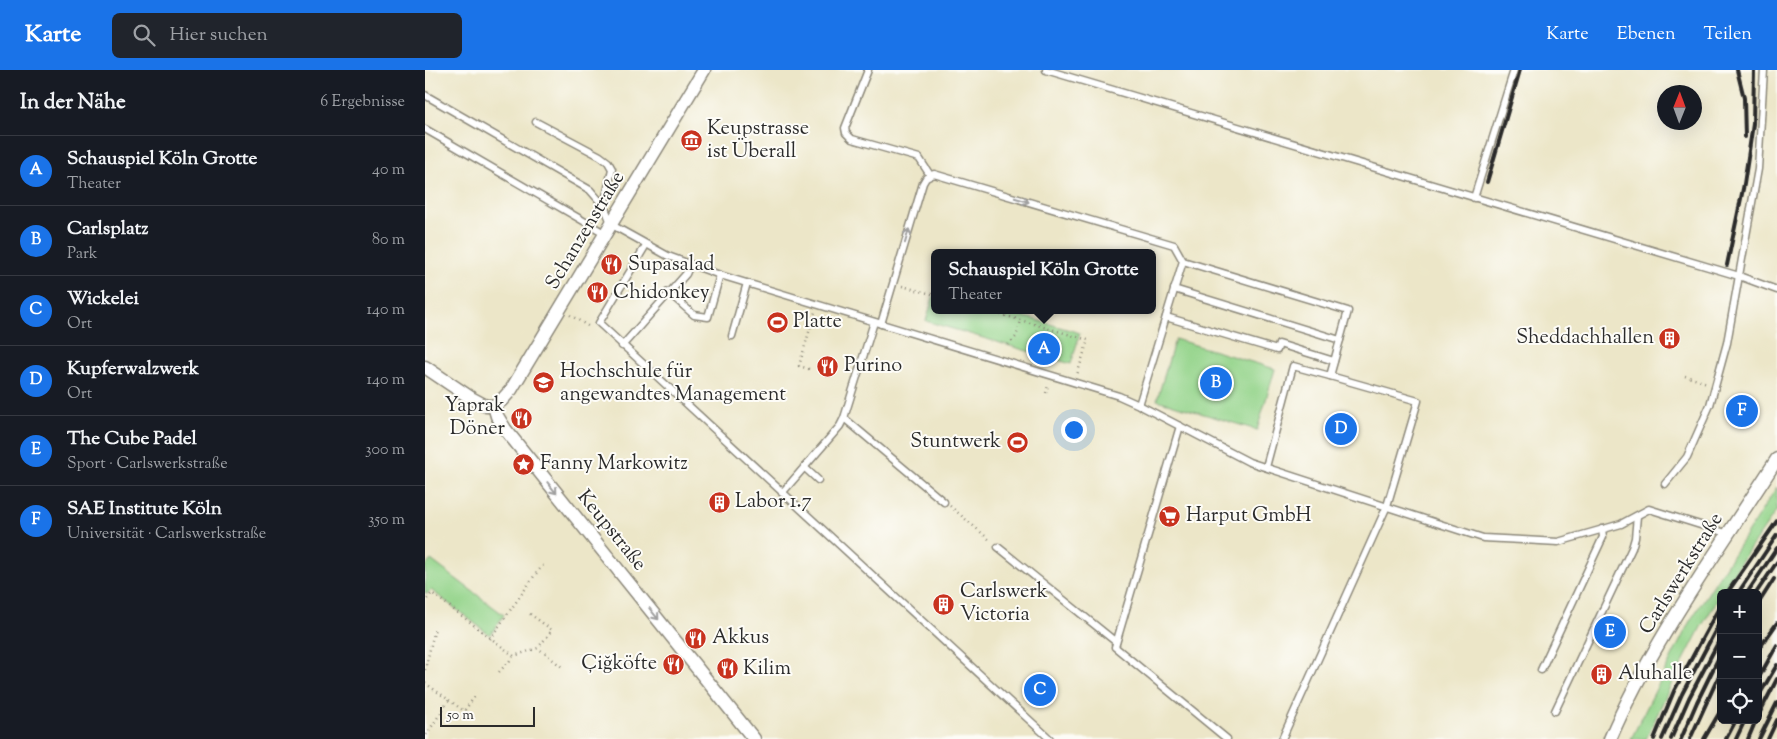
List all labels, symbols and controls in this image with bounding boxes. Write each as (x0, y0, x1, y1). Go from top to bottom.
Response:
search box (112, 13, 462, 58)
text: Karte (25, 18, 82, 52)
icon: search (130, 21, 158, 49)
text: Hier suchen (170, 22, 268, 49)
text: Karte (1546, 22, 1589, 48)
text: Ebenen (1617, 22, 1676, 48)
text: Teilen (1704, 22, 1752, 48)
north arrow (1657, 85, 1702, 130)
text: In der Nähe (20, 88, 126, 118)
text: 6 Ergebnisse (320, 91, 405, 114)
place label: Keupstrasse ist Überall (707, 115, 809, 167)
museum icon: Keupstrasse ist Überall (679, 129, 703, 153)
text: Schauspiel Köln Grotte (67, 146, 257, 173)
text: A (30, 159, 43, 182)
text: 40 m (372, 159, 405, 182)
street label: Schanzenstraße (539, 166, 633, 296)
text: Theater (67, 173, 121, 196)
one-way arrow (1014, 195, 1030, 205)
text: Carlsplatz (67, 216, 148, 243)
text: B (31, 229, 41, 252)
text: 80 m (372, 229, 405, 252)
one-way arrow (903, 229, 913, 245)
text: Park (67, 243, 98, 266)
popup (931, 249, 1156, 314)
place label: Supasalad (628, 251, 715, 280)
restaurant icon: Supasalad (600, 253, 624, 277)
text: Schauspiel Köln Grotte (948, 257, 1139, 284)
place label: Chidonkey (613, 279, 710, 308)
restaurant icon: Chidonkey (585, 281, 609, 305)
text: Theater (948, 284, 1002, 307)
text: Wickelei (67, 286, 139, 313)
text: C (30, 299, 42, 322)
text: 140 m (367, 299, 405, 322)
place label: Platte (793, 308, 842, 337)
sports icon: Platte (765, 310, 789, 334)
text: Ort (67, 313, 92, 336)
place label: Sheddachhallen (1516, 324, 1654, 353)
building icon: Sheddachhallen (1658, 326, 1682, 350)
pin: A (1028, 330, 1060, 368)
place label: Purino (844, 352, 902, 381)
restaurant icon: Purino (816, 354, 840, 378)
text: Kupferwalzwerk (67, 356, 199, 383)
place label: Hochschule für angewandtes Management (560, 358, 786, 410)
pin: B (1200, 364, 1232, 402)
text: D (30, 369, 42, 392)
text: 140 m (367, 369, 405, 392)
school or university icon: Hochschule für angewandtes Management (532, 371, 556, 395)
text: Ort (67, 383, 92, 406)
place label: Yaprak Döner (444, 392, 505, 444)
pin: F (1726, 392, 1758, 430)
restaurant icon: Yaprak Döner (509, 406, 533, 430)
pin: D (1325, 410, 1357, 448)
your location (1061, 417, 1087, 443)
text: The Cube Padel (67, 426, 197, 453)
place label: Stuntwerk (910, 428, 1001, 457)
sports icon: Stuntwerk (1005, 430, 1029, 454)
text: E (31, 439, 41, 462)
text: 300 m (365, 439, 405, 462)
place label: Fanny Markowitz (540, 450, 688, 479)
place icon: Fanny Markowitz (512, 452, 536, 476)
text: Sport · Carlswerkstraße (67, 453, 228, 476)
one-way arrow (547, 481, 558, 494)
street label: Keupstraße (569, 484, 653, 578)
place label: Labor 1.7 (735, 488, 812, 517)
building icon: Labor 1.7 (707, 490, 731, 514)
text: SAE Institute Köln (67, 496, 222, 523)
place label: Harput GmbH (1186, 502, 1312, 531)
supermarket icon: Harput GmbH (1158, 504, 1182, 528)
street label: Carlswerkstraße (1633, 507, 1731, 641)
text: F (32, 509, 40, 532)
text: 350 m (368, 509, 405, 532)
text: Universität · Carlswerkstraße (67, 523, 266, 546)
place label: Carlswerk Victoria (960, 578, 1048, 630)
map controls (1717, 589, 1762, 724)
button: + (1717, 589, 1762, 634)
building icon: Carlswerk Victoria (932, 592, 956, 616)
one-way arrow (649, 608, 660, 621)
pin: E (1594, 613, 1626, 651)
place label: Akkus (712, 624, 769, 653)
restaurant icon: Akkus (684, 626, 708, 650)
button: − (1717, 634, 1762, 679)
place label: Çiğköfte (581, 650, 657, 679)
restaurant icon: Çiğköfte (661, 652, 685, 676)
place label: Kilim (743, 655, 791, 684)
restaurant icon: Kilim (715, 657, 739, 681)
place label: Aluhalle (1618, 660, 1692, 689)
building icon: Aluhalle (1590, 662, 1614, 686)
pin: C (1024, 671, 1056, 709)
button: locate (1717, 679, 1762, 724)
scale bar (440, 704, 535, 727)
text: 50 m (447, 706, 474, 726)

